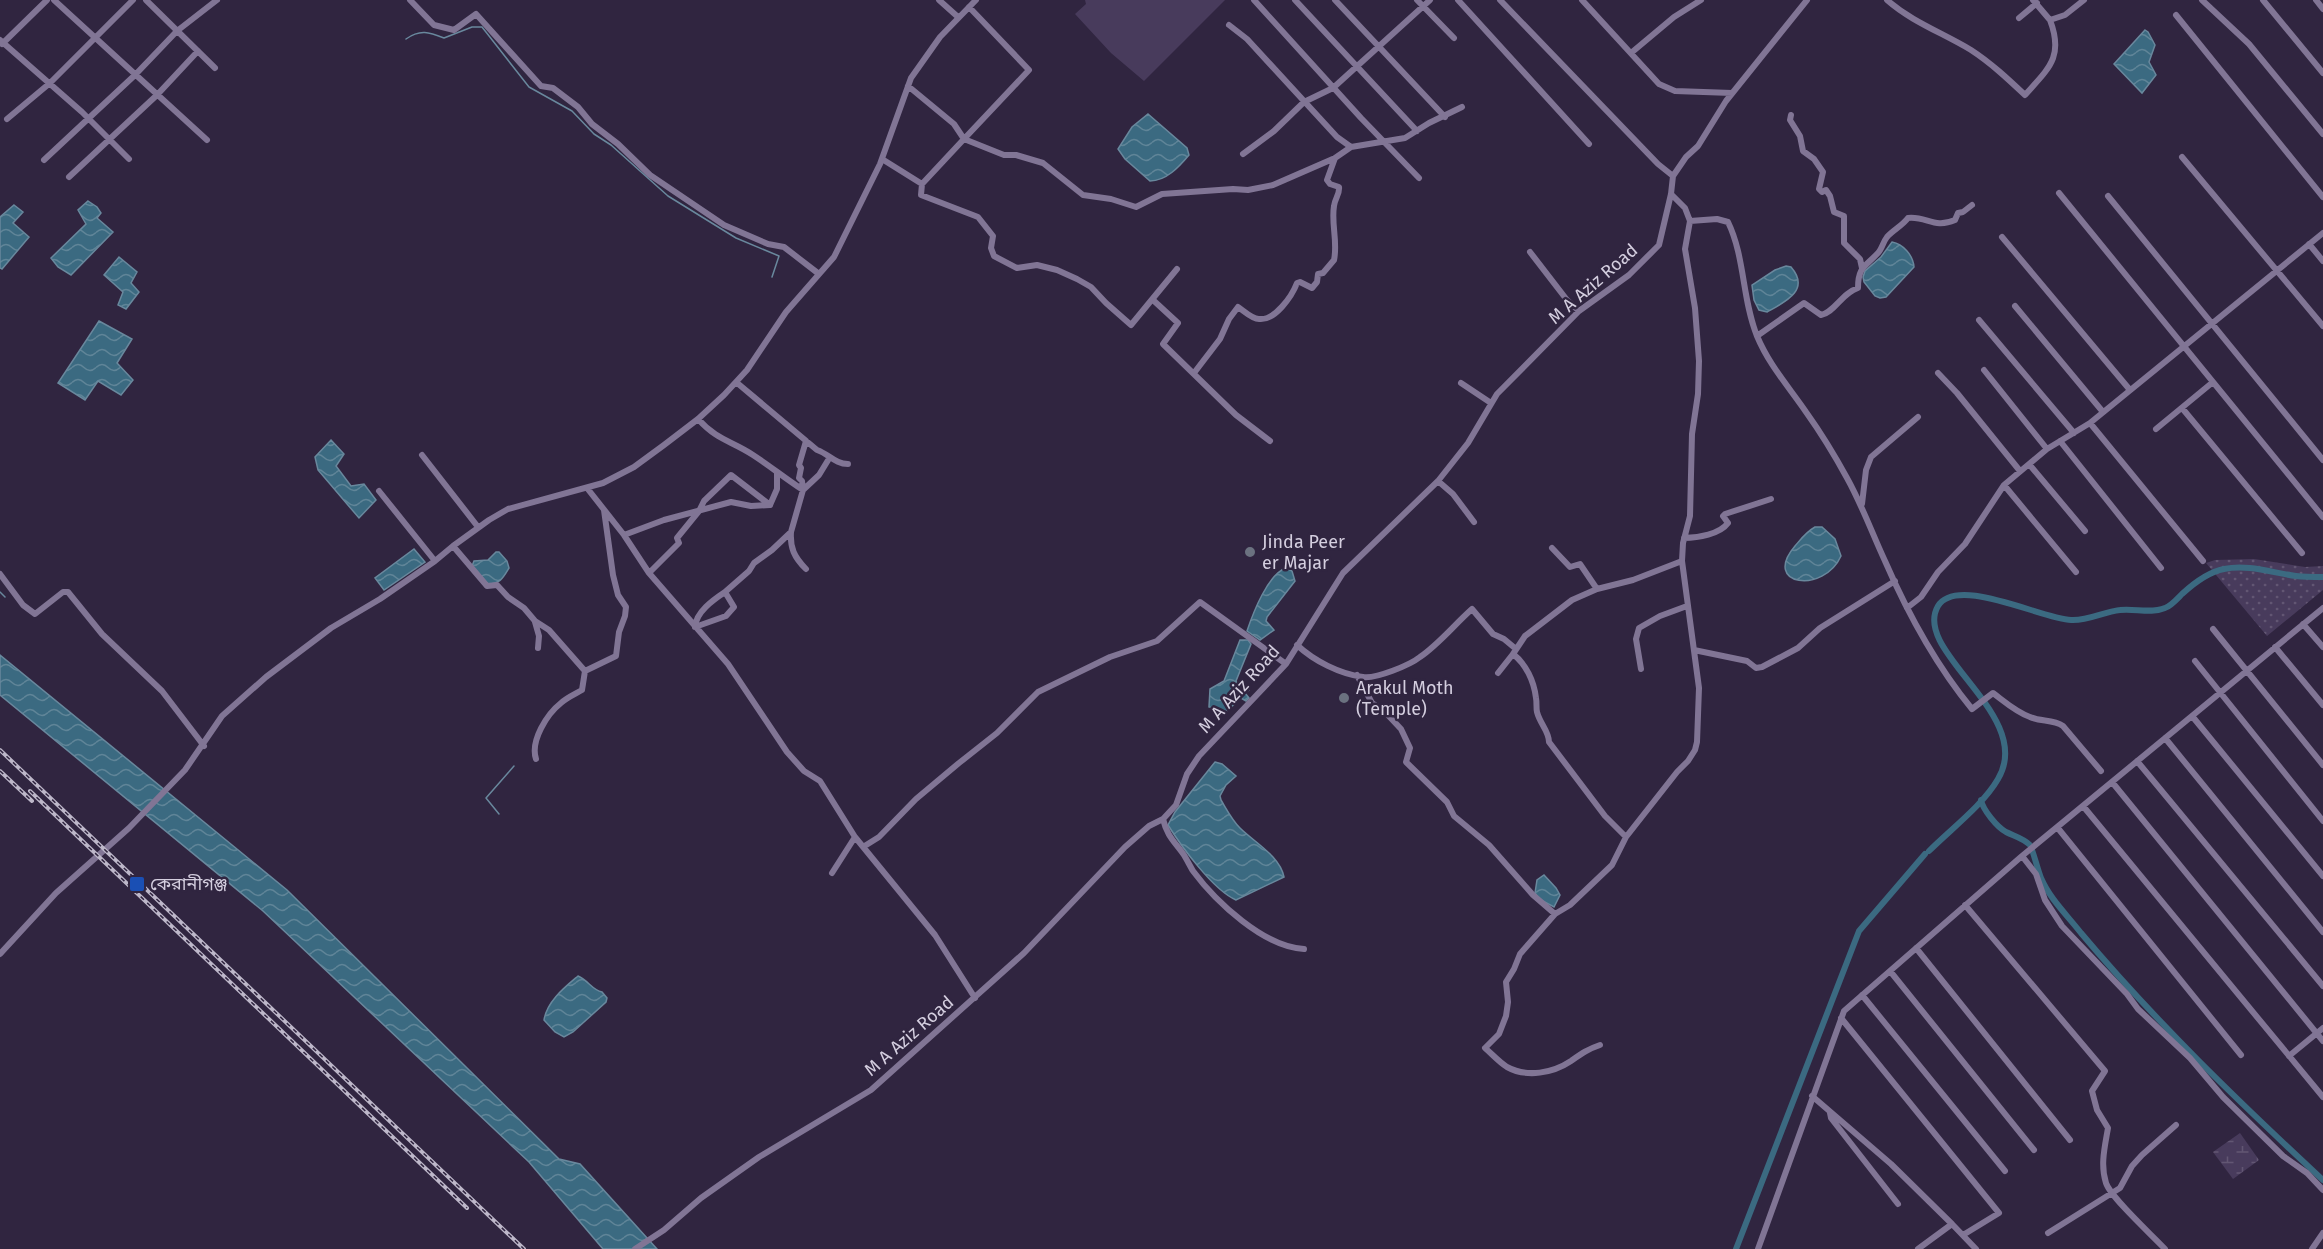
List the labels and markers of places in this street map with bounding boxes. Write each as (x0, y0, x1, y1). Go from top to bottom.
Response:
place label: Jinda Peer er Majar (1262, 531, 1345, 574)
marker: Jinda Peer er Majar (1243, 545, 1257, 559)
place label: Arakul Moth (Temple) (1356, 677, 1454, 720)
marker: Arakul Moth (Temple) (1337, 691, 1351, 705)
place label: কেরানীগঞ্জ (150, 873, 228, 895)
marker: কেরানীগঞ্জ (128, 875, 146, 893)

